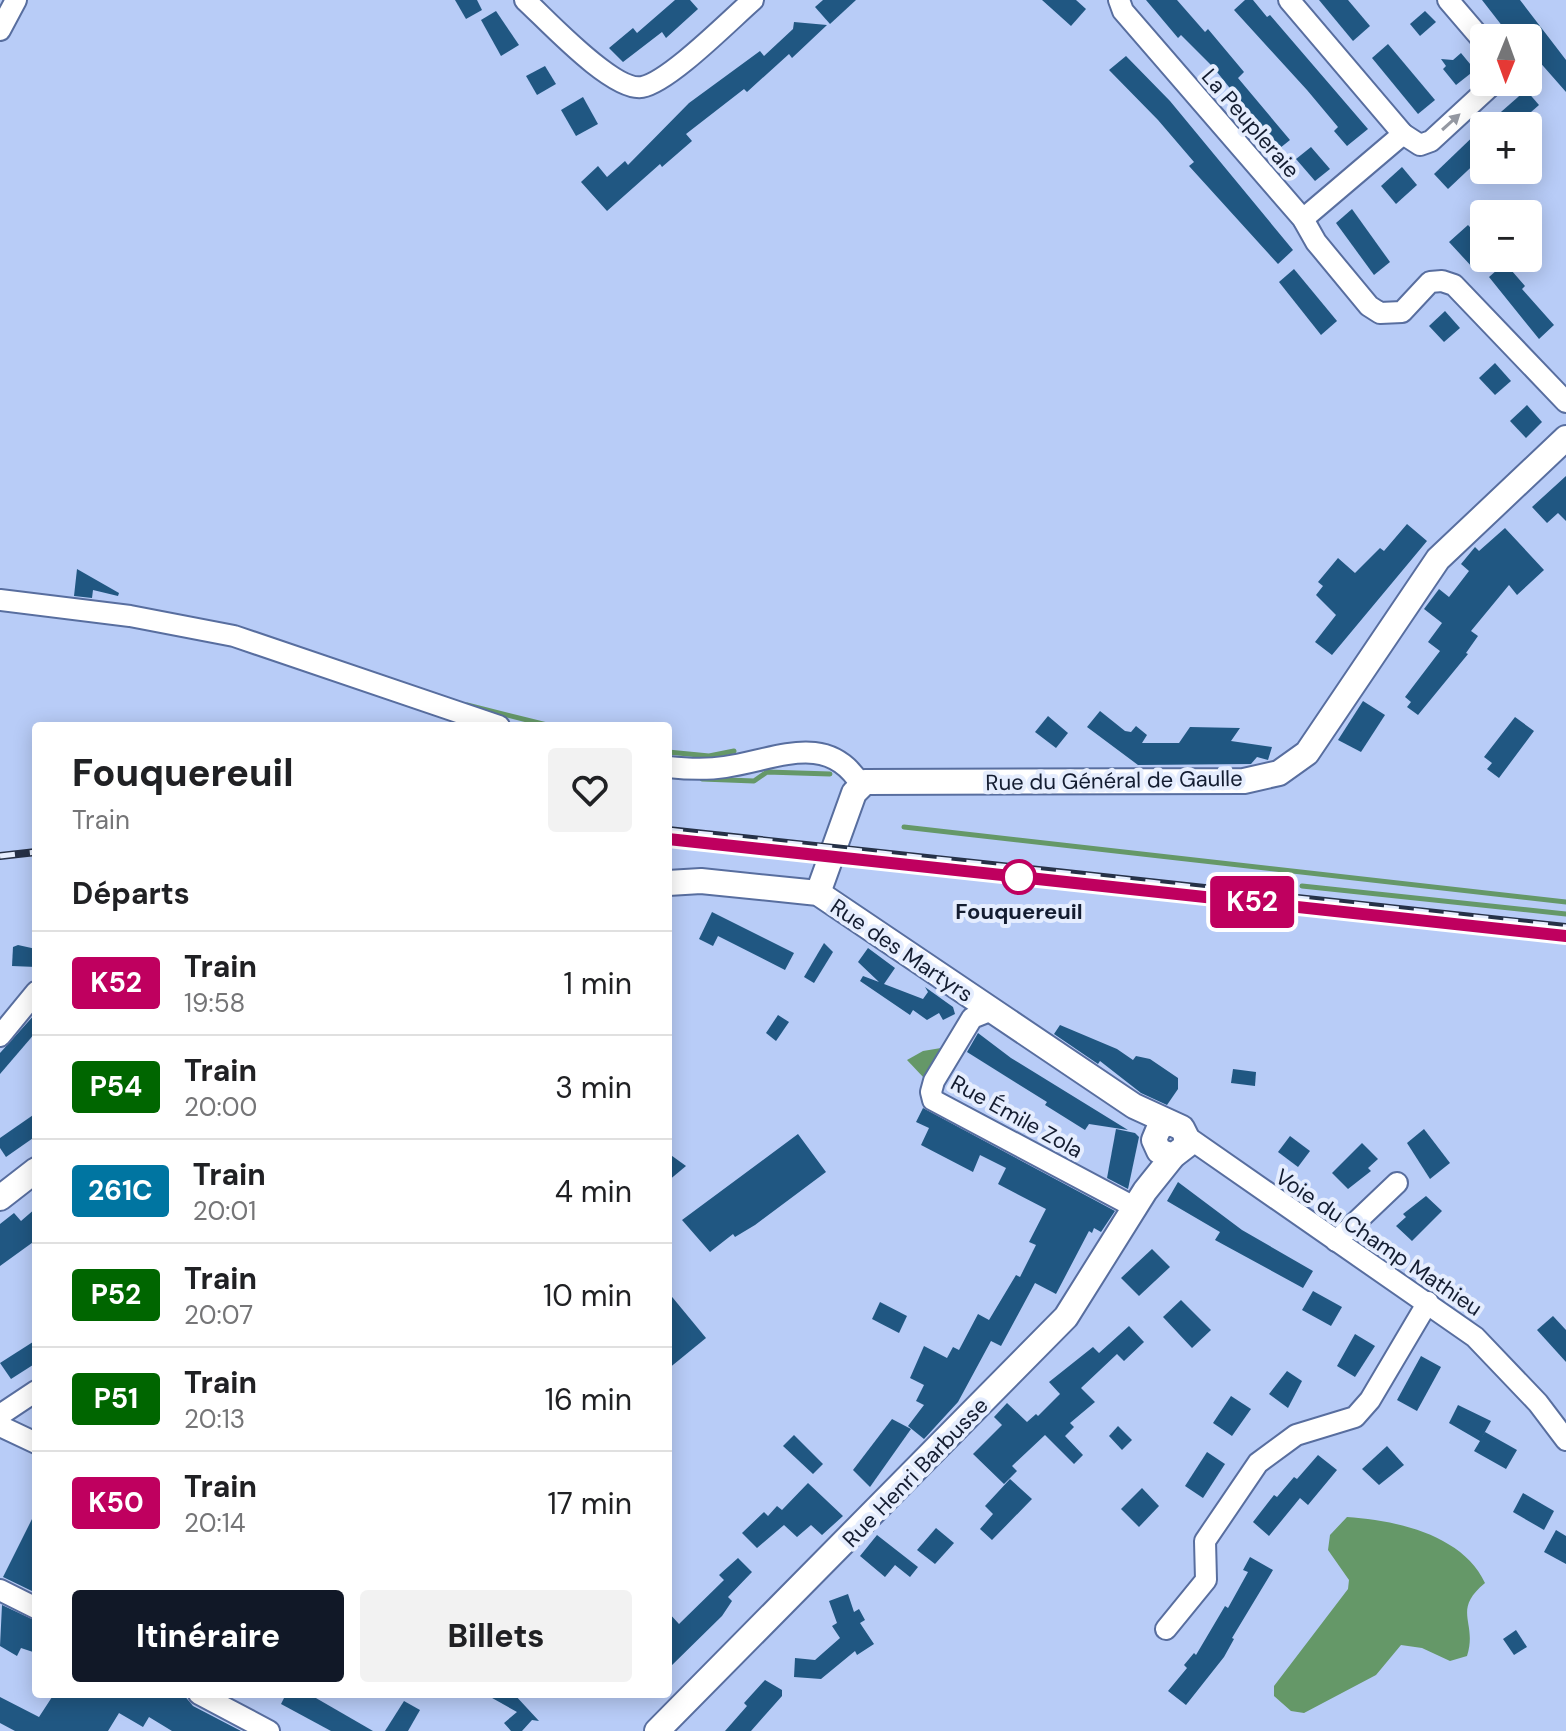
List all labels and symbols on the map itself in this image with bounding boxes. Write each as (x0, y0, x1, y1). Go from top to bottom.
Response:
north arrow (1470, 24, 1542, 96)
street label: La Peupleraie (1195, 63, 1306, 184)
one-way arrow (1442, 114, 1461, 132)
street label: Rue du Général de Gaulle (985, 764, 1243, 797)
marker: Fouquereuil (1002, 860, 1036, 894)
line badge: K52 (1206, 876, 1298, 928)
street label: Rue des Martyrs (825, 892, 979, 1009)
place label: Fouquereuil (955, 897, 1083, 926)
street label: Rue Émile Zola (946, 1068, 1088, 1165)
street label: Voie du Champ Mathieu (1270, 1162, 1488, 1323)
street label: Rue Henri Barbusse (836, 1391, 994, 1554)

